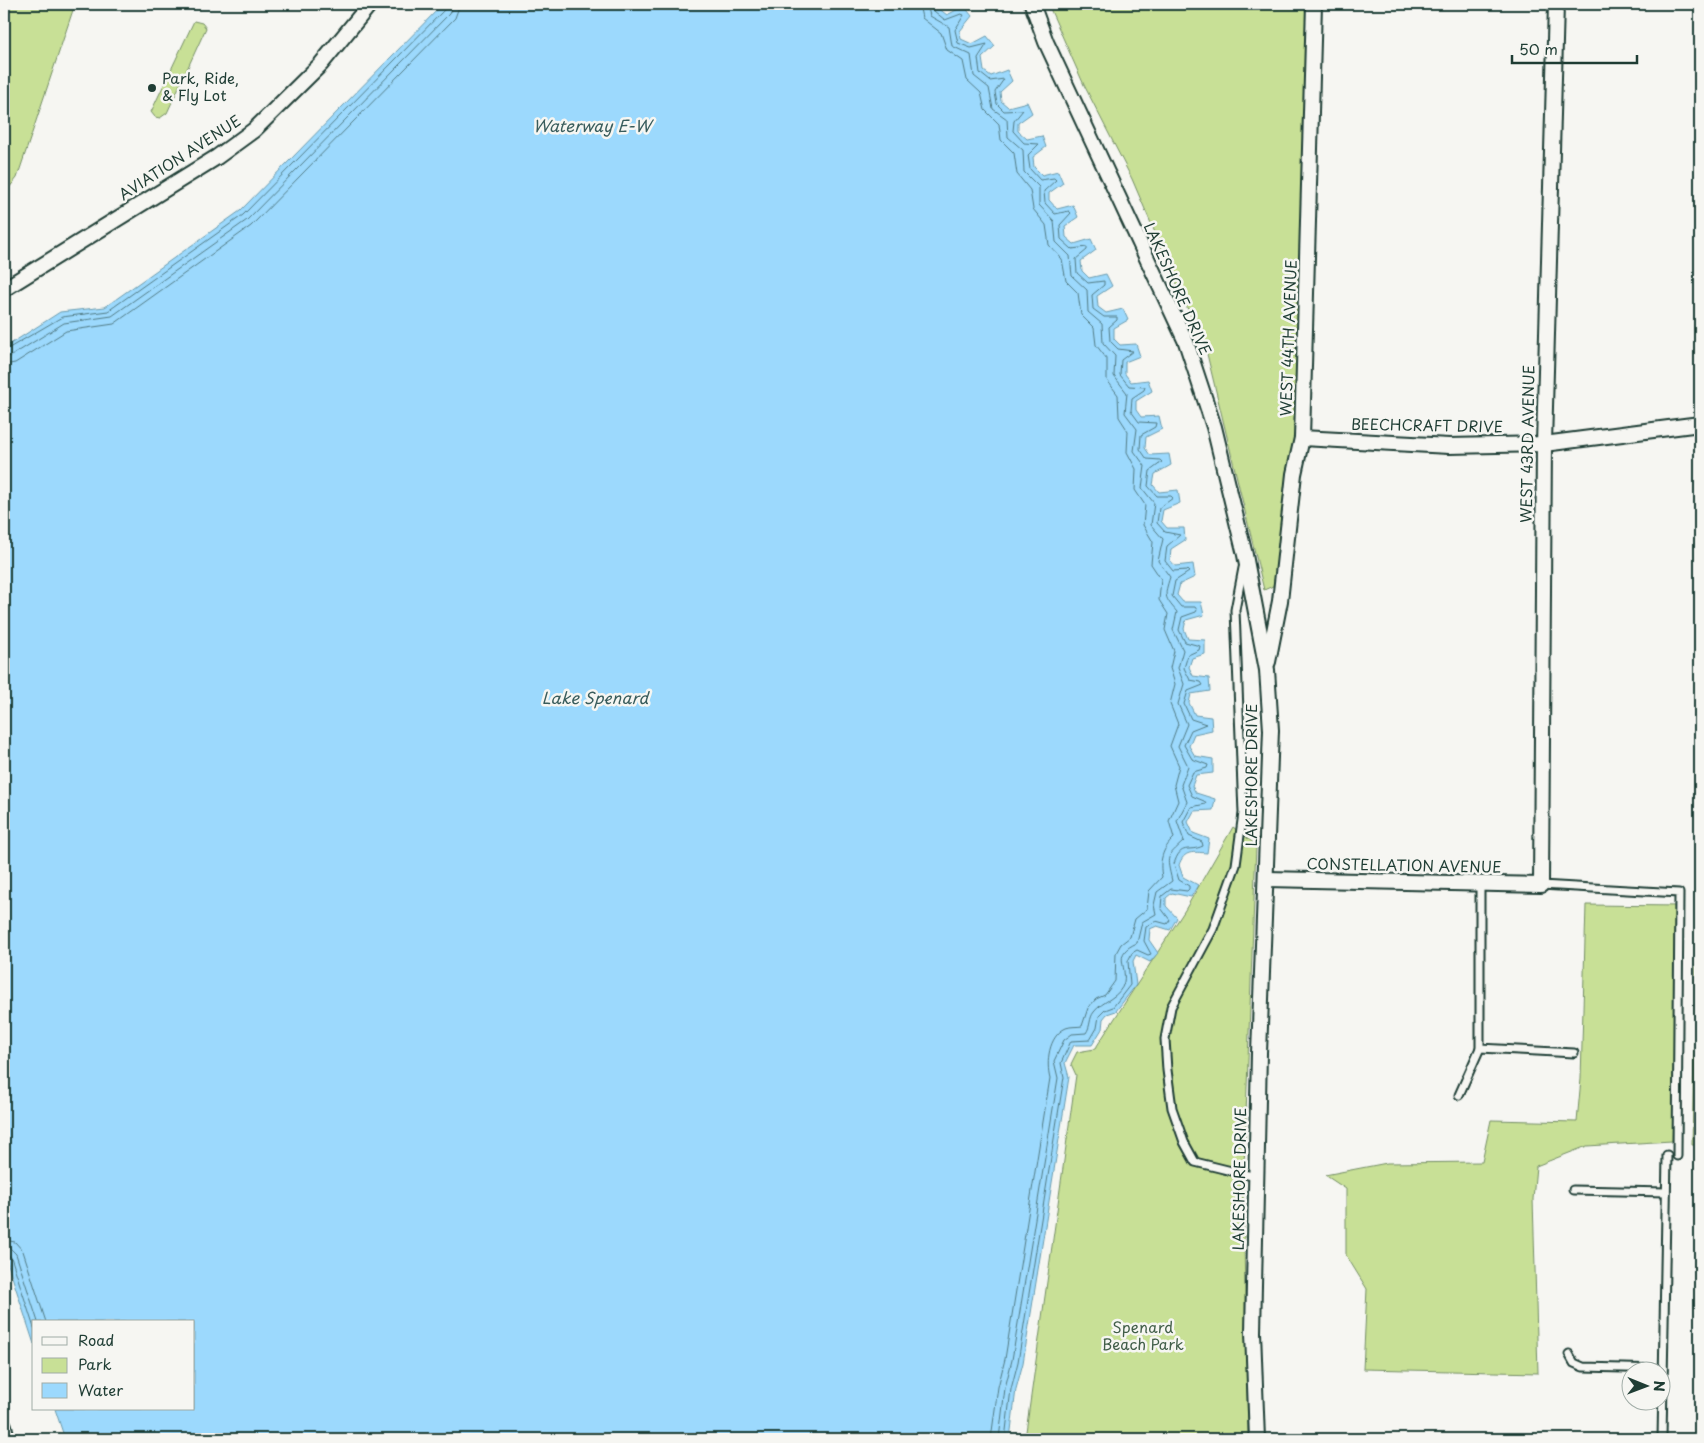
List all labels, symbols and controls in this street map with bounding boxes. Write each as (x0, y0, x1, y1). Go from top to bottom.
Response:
scale bar (1512, 32, 1636, 64)
text: 50 m (1519, 37, 1558, 60)
place label: Park, Ride, & Fly Lot (162, 66, 239, 106)
marker: Park, Ride, & Fly Lot (146, 82, 158, 94)
street label: AVIATION AVENUE (114, 109, 245, 205)
water label: Waterway E-W (533, 113, 655, 137)
street label: LAKESHORE DRIVE (1139, 218, 1218, 358)
street label: WEST 44TH AVENUE (1273, 259, 1302, 417)
street label: WEST 43RD AVENUE (1514, 365, 1539, 523)
street label: BEECHCRAFT DRIVE (1351, 412, 1503, 437)
water label: Lake Spenard (542, 685, 650, 709)
street label: LAKESHORE DRIVE (1239, 703, 1262, 847)
street label: CONSTELLATION AVENUE (1306, 851, 1502, 878)
street label: LAKESHORE DRIVE (1226, 1107, 1251, 1251)
park label: Spenard Beach Park (1102, 1315, 1184, 1355)
legend (32, 1320, 195, 1410)
text: Road (78, 1328, 114, 1351)
text: Park (78, 1352, 112, 1375)
north arrow (1622, 1360, 1672, 1410)
text: Water (78, 1378, 123, 1401)
text: N (1649, 1381, 1670, 1392)

